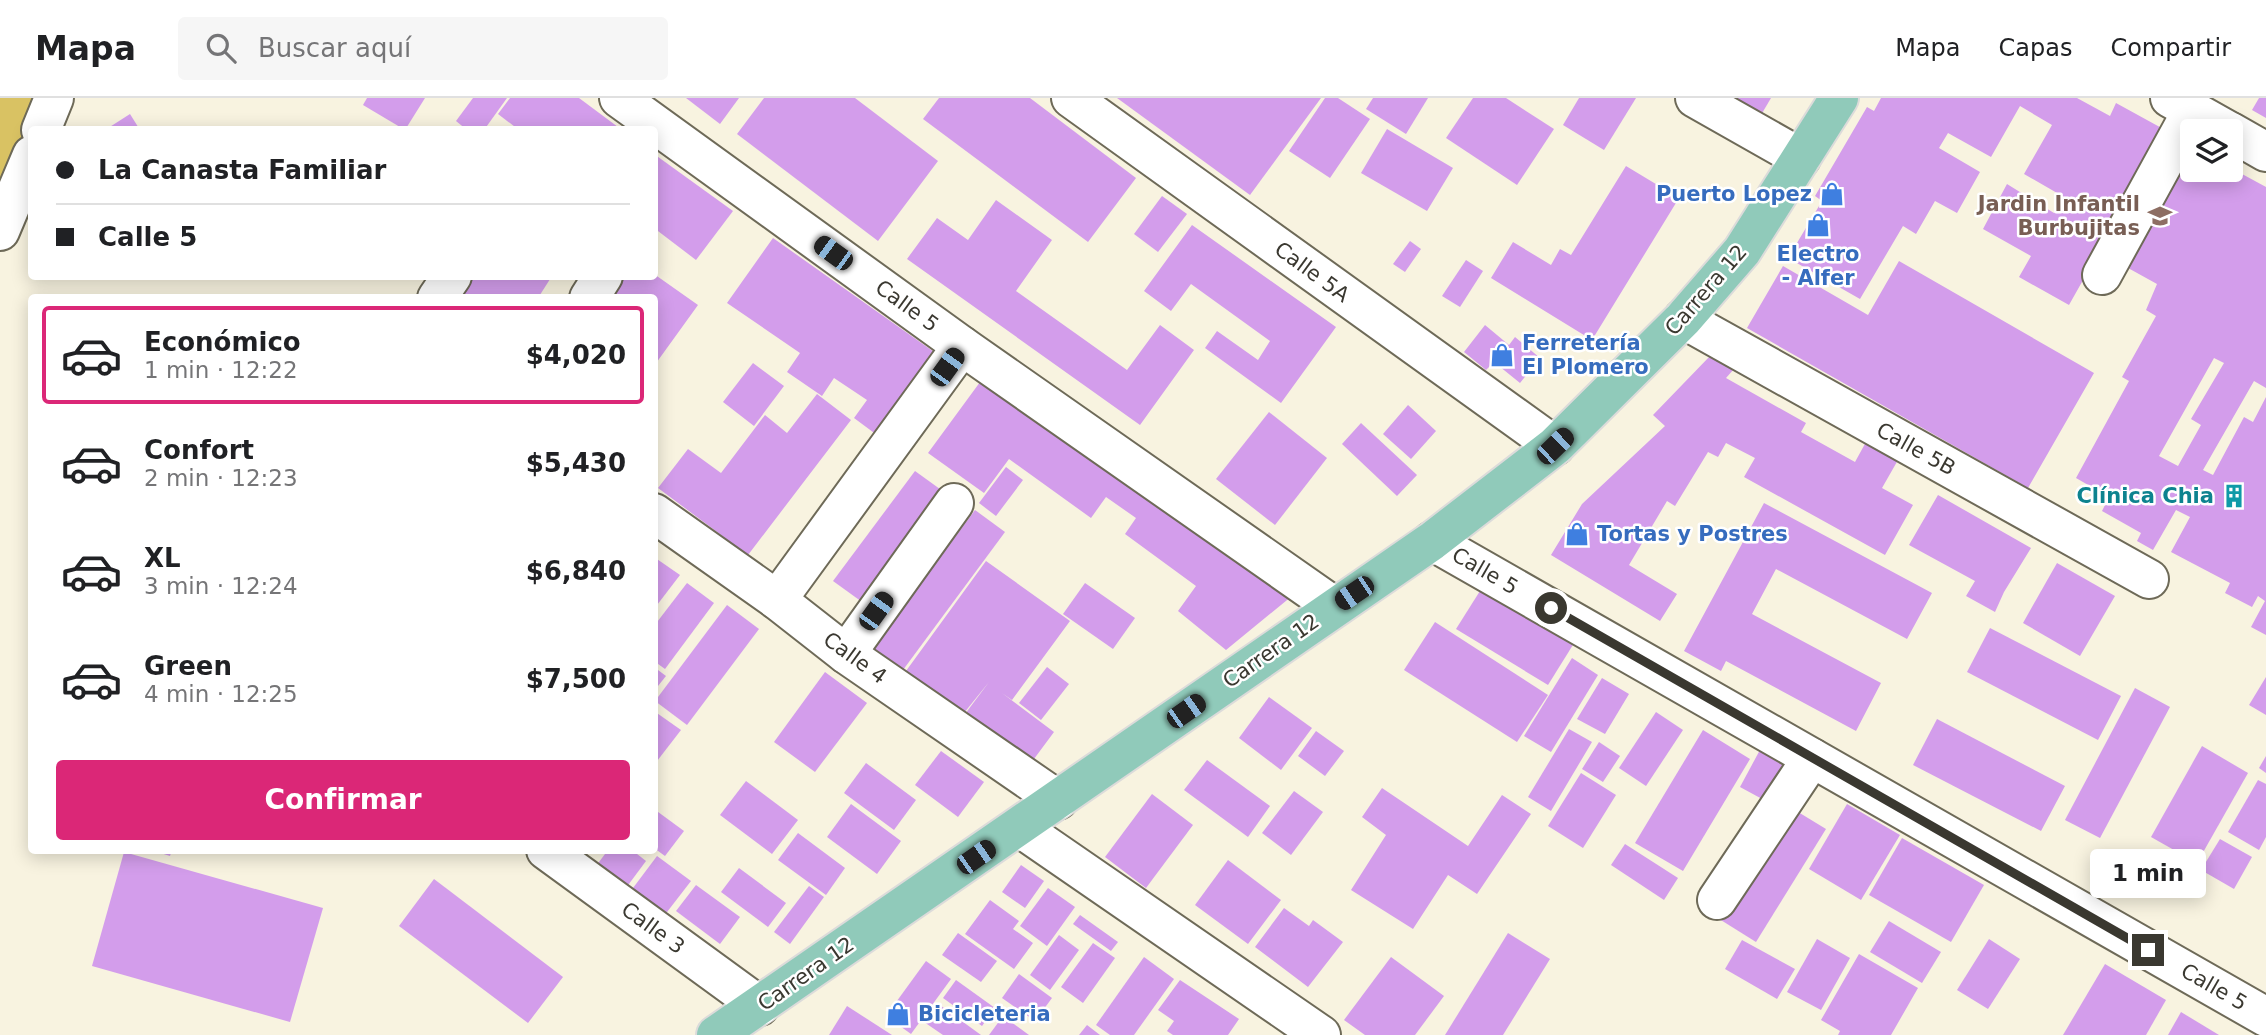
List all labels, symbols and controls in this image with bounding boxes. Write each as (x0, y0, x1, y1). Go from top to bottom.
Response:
search box (178, 17, 668, 80)
text: Mapa (35, 29, 136, 68)
icon: search (202, 29, 240, 67)
text: Buscar aquí (258, 33, 411, 63)
text: Mapa (1895, 34, 1961, 62)
text: Capas (1999, 34, 2072, 62)
text: Compartir (2110, 34, 2231, 62)
map controls (2180, 119, 2243, 182)
button: layers (2180, 119, 2243, 182)
text: La Canasta Familiar (98, 155, 386, 185)
shop icon: Puerto Lopez (1818, 180, 1846, 208)
place label: Puerto Lopez (1656, 182, 1812, 206)
place label: Jardin Infantil Burbujitas (1976, 192, 2140, 240)
school or university icon: Jardin Infantil Burbujitas (2146, 202, 2174, 230)
shop icon: Electro - Alfer (1804, 211, 1832, 239)
text: Calle 5 (98, 222, 197, 252)
car (810, 232, 857, 274)
street label: Calle 5A (1270, 237, 1355, 308)
street label: Carrera 12 (1660, 240, 1752, 340)
place label: Electro - Alfer (1776, 242, 1860, 290)
street label: Calle 5 (871, 275, 943, 337)
icon: car (60, 324, 123, 387)
text: Económico (144, 327, 301, 357)
place label: Ferretería El Plomero (1522, 331, 1649, 379)
text: $4,020 (526, 340, 626, 370)
shop icon: Ferretería El Plomero (1488, 341, 1516, 369)
car (927, 344, 968, 390)
text: 1 min · 12:22 (144, 357, 298, 383)
street label: Calle 5B (1872, 418, 1960, 480)
car (1533, 424, 1578, 468)
icon: car (60, 432, 123, 495)
text: Confort (144, 435, 254, 465)
text: $5,430 (526, 448, 626, 478)
text: 2 min · 12:23 (144, 465, 298, 491)
building icon: Clínica Chia (2220, 482, 2248, 510)
place label: Clínica Chia (2076, 484, 2214, 508)
shop icon: Tortas y Postres (1563, 520, 1591, 548)
place label: Tortas y Postres (1597, 522, 1788, 546)
icon: car (60, 540, 123, 603)
text: XL (144, 543, 181, 573)
street label: Calle 5 (1448, 543, 1522, 599)
text: $6,840 (526, 556, 626, 586)
text: 3 min · 12:24 (144, 573, 298, 599)
car (1331, 573, 1378, 613)
car (856, 588, 897, 634)
route start (1535, 592, 1567, 624)
street label: Carrera 12 (1218, 609, 1324, 693)
street label: Calle 4 (819, 627, 891, 689)
icon: car (60, 648, 123, 711)
text: Green (144, 651, 232, 681)
text: $7,500 (526, 664, 626, 694)
text: 4 min · 12:25 (144, 681, 298, 707)
car (1163, 690, 1210, 732)
button: Confirmar (56, 760, 630, 840)
car (953, 836, 1000, 878)
callout: 1 min (2090, 848, 2206, 898)
text: 1 min (2112, 860, 2184, 886)
street label: Calle 3 (617, 897, 689, 959)
street label: Carrera 12 (753, 932, 859, 1016)
route end (2132, 934, 2164, 966)
street label: Calle 5 (2177, 959, 2251, 1015)
shop icon: Bicicleteria (884, 1000, 912, 1028)
place label: Bicicleteria (918, 1002, 1051, 1026)

